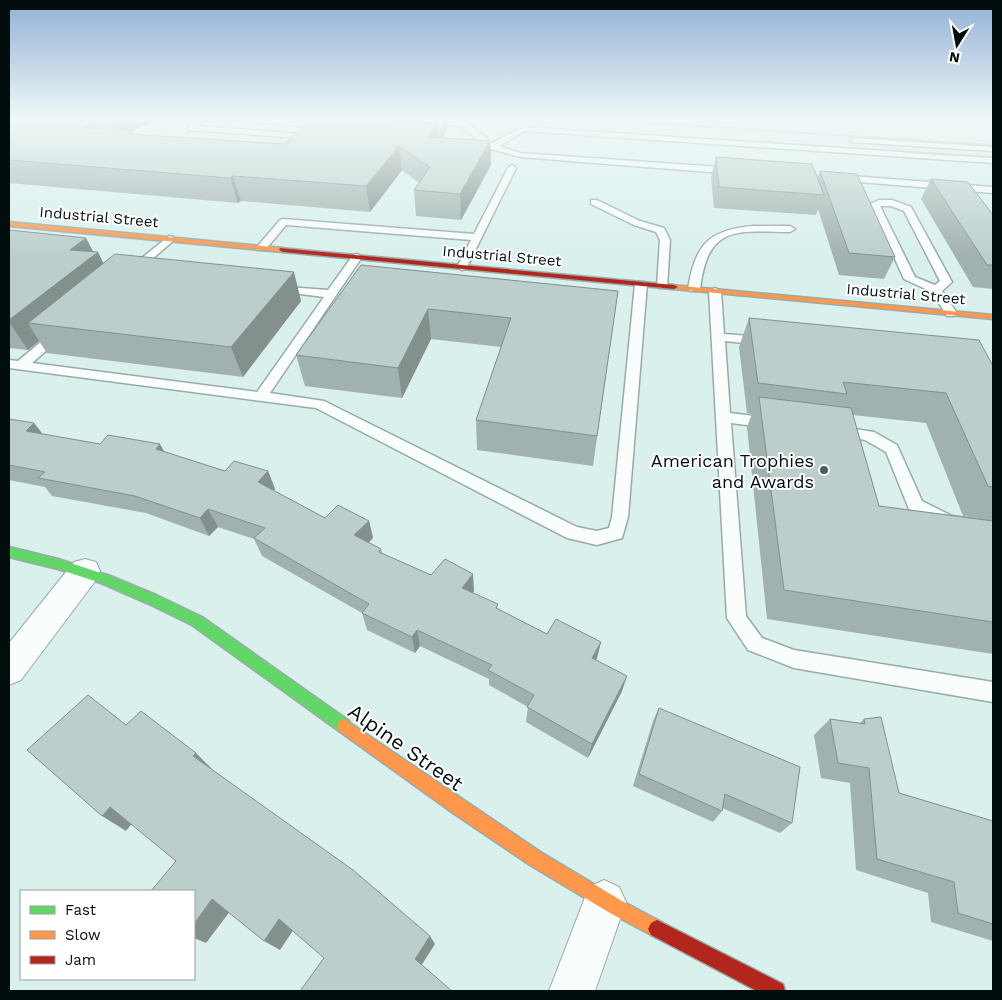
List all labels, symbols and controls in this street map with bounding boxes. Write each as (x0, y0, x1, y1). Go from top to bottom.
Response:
north arrow (932, 20, 982, 70)
text: N (948, 49, 961, 67)
street label: Industrial Street (39, 203, 160, 231)
street label: Industrial Street (442, 242, 563, 270)
street label: Industrial Street (846, 280, 967, 308)
place label: American Trophies and Awards (651, 450, 814, 492)
marker: American Trophies and Awards (818, 464, 830, 476)
street label: Alpine Street (344, 698, 468, 796)
legend (20, 890, 195, 980)
text: Fast (65, 901, 97, 919)
text: Slow (65, 926, 101, 944)
text: Jam (65, 951, 96, 969)

